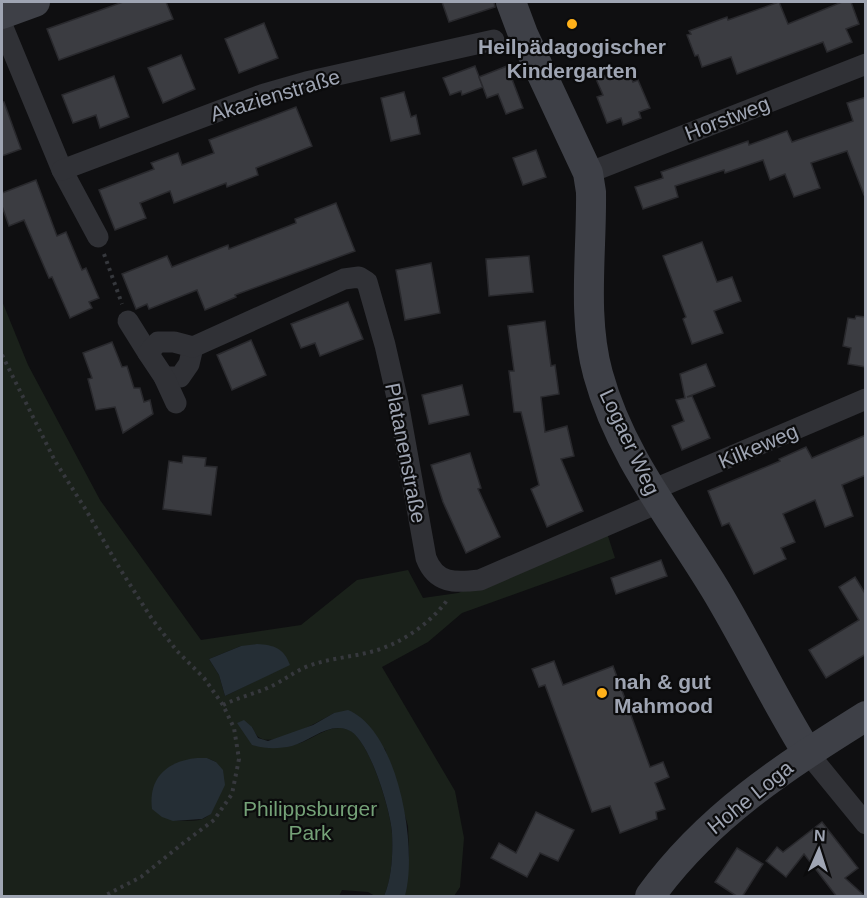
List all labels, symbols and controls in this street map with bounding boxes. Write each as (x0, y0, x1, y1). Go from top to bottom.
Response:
marker: Heilpädagogischer Kindergarten (565, 17, 579, 31)
place label: Heilpädagogischer Kindergarten (478, 35, 666, 82)
street label: Akazienstraße (207, 64, 343, 126)
street label: Horstweg (681, 91, 773, 145)
street label: Platanenstraße (381, 381, 431, 525)
street label: Logaer Weg (595, 385, 665, 499)
street label: Kilkeweg (715, 419, 801, 473)
place label: nah & gut Mahmood (614, 670, 713, 717)
marker: nah & gut Mahmood (595, 686, 609, 700)
street label: Hohe Loga (703, 756, 797, 838)
park label: Philippsburger Park (243, 797, 377, 844)
north arrow (789, 820, 849, 880)
text: N (814, 827, 826, 844)

